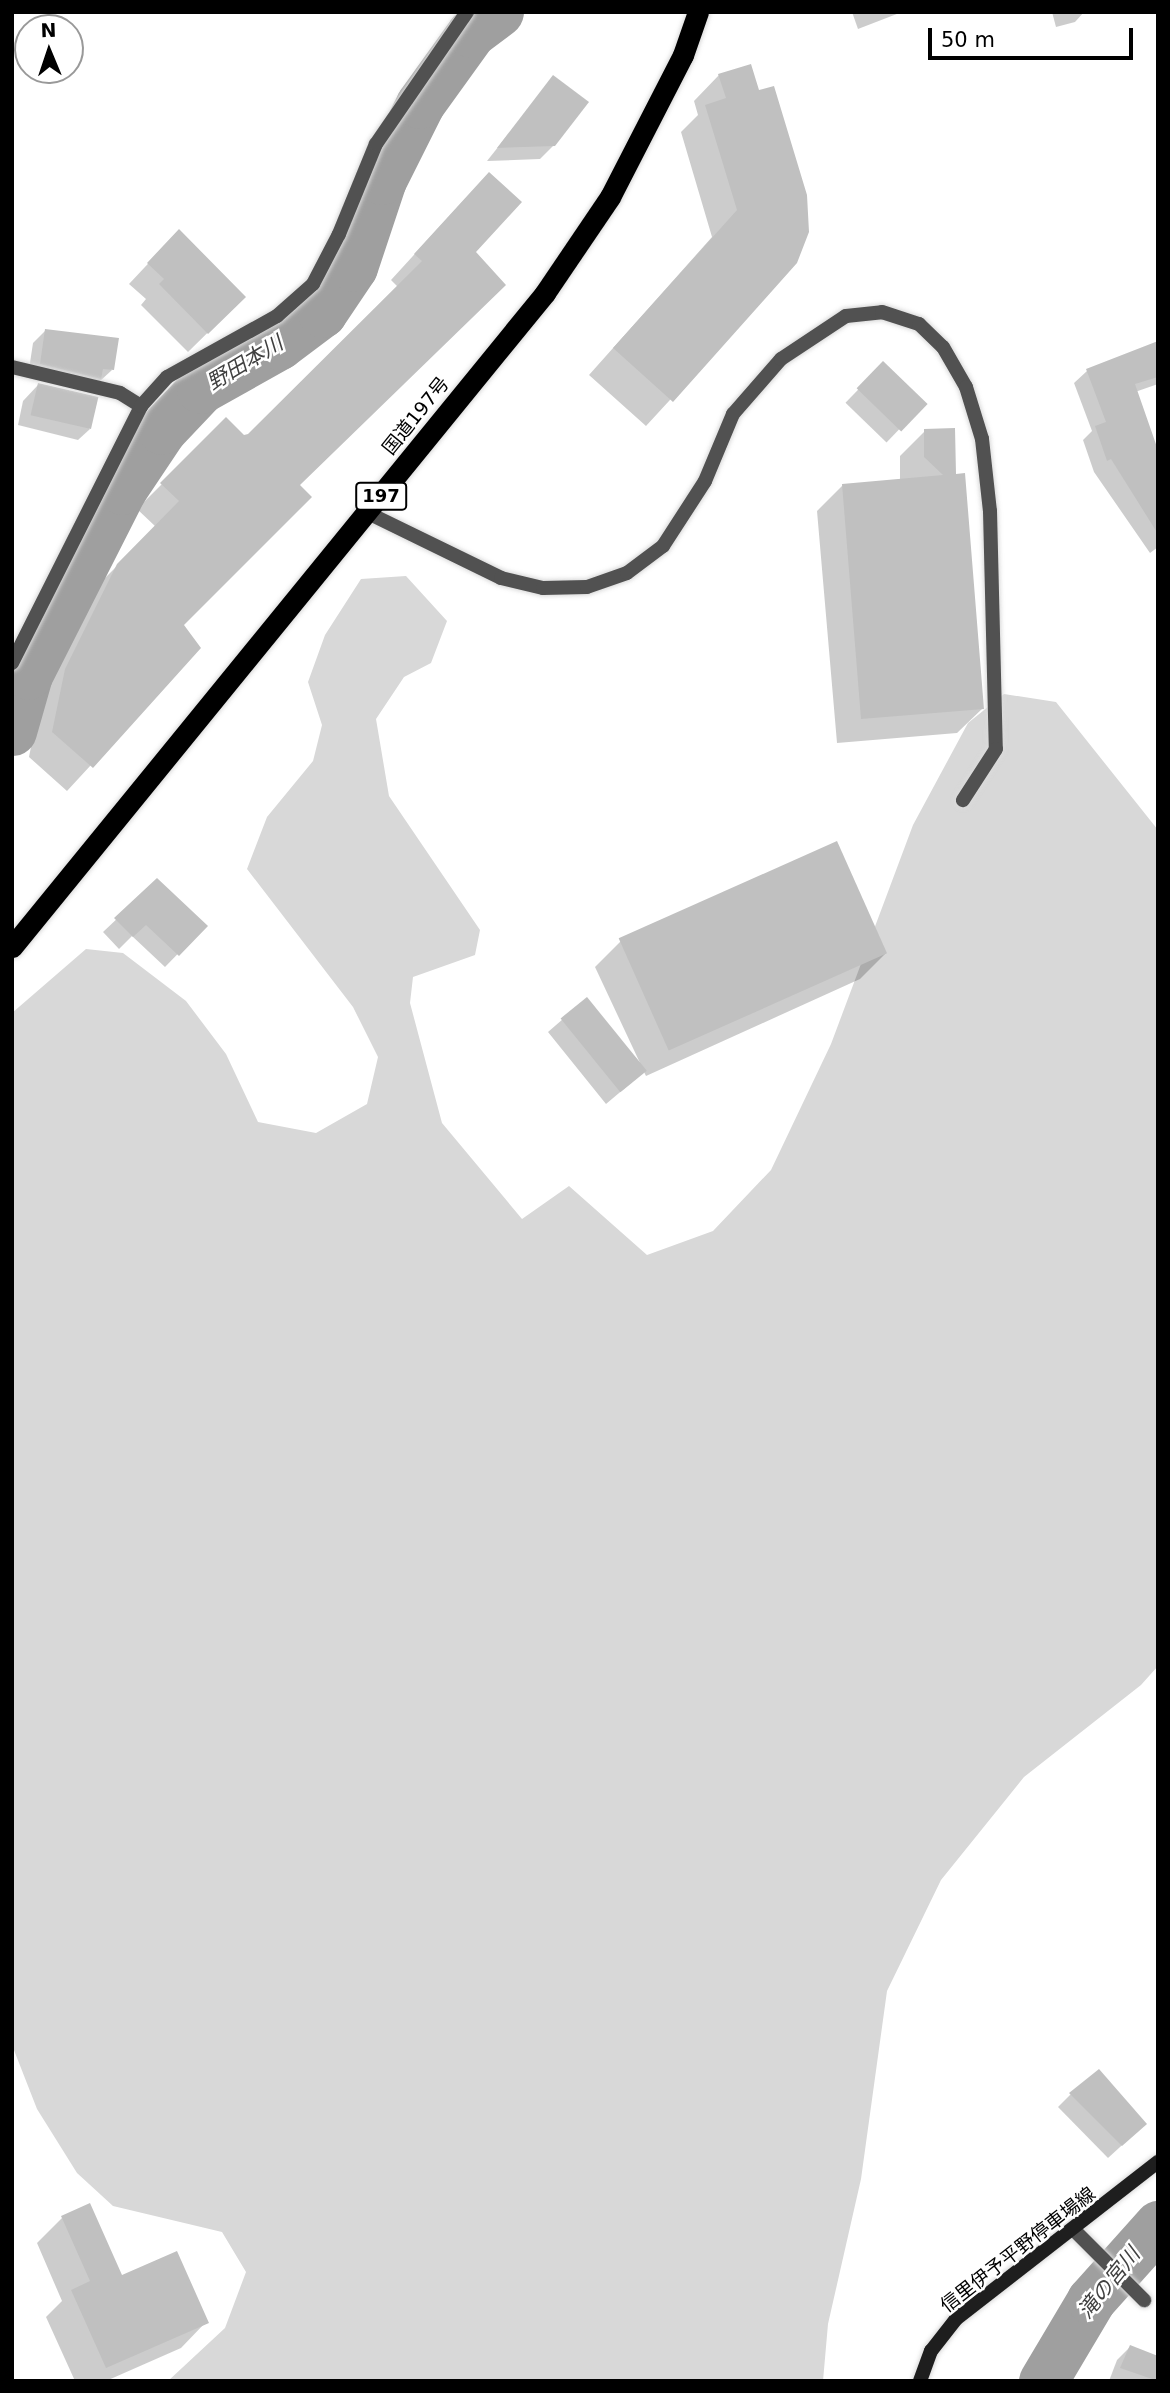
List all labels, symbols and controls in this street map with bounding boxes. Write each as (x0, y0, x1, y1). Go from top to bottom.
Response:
north arrow (14, 14, 84, 84)
scale bar (932, 14, 1137, 58)
text: N (40, 19, 57, 41)
text: 50 m (941, 28, 995, 52)
water label: 野田本川 (203, 331, 287, 395)
street label: 国道197号 (378, 373, 454, 459)
road number: 197 (355, 482, 407, 510)
street label: 信里伊予平野停車場線 (936, 2183, 1100, 2317)
water label: 滝の宮川 (1073, 2242, 1145, 2324)

